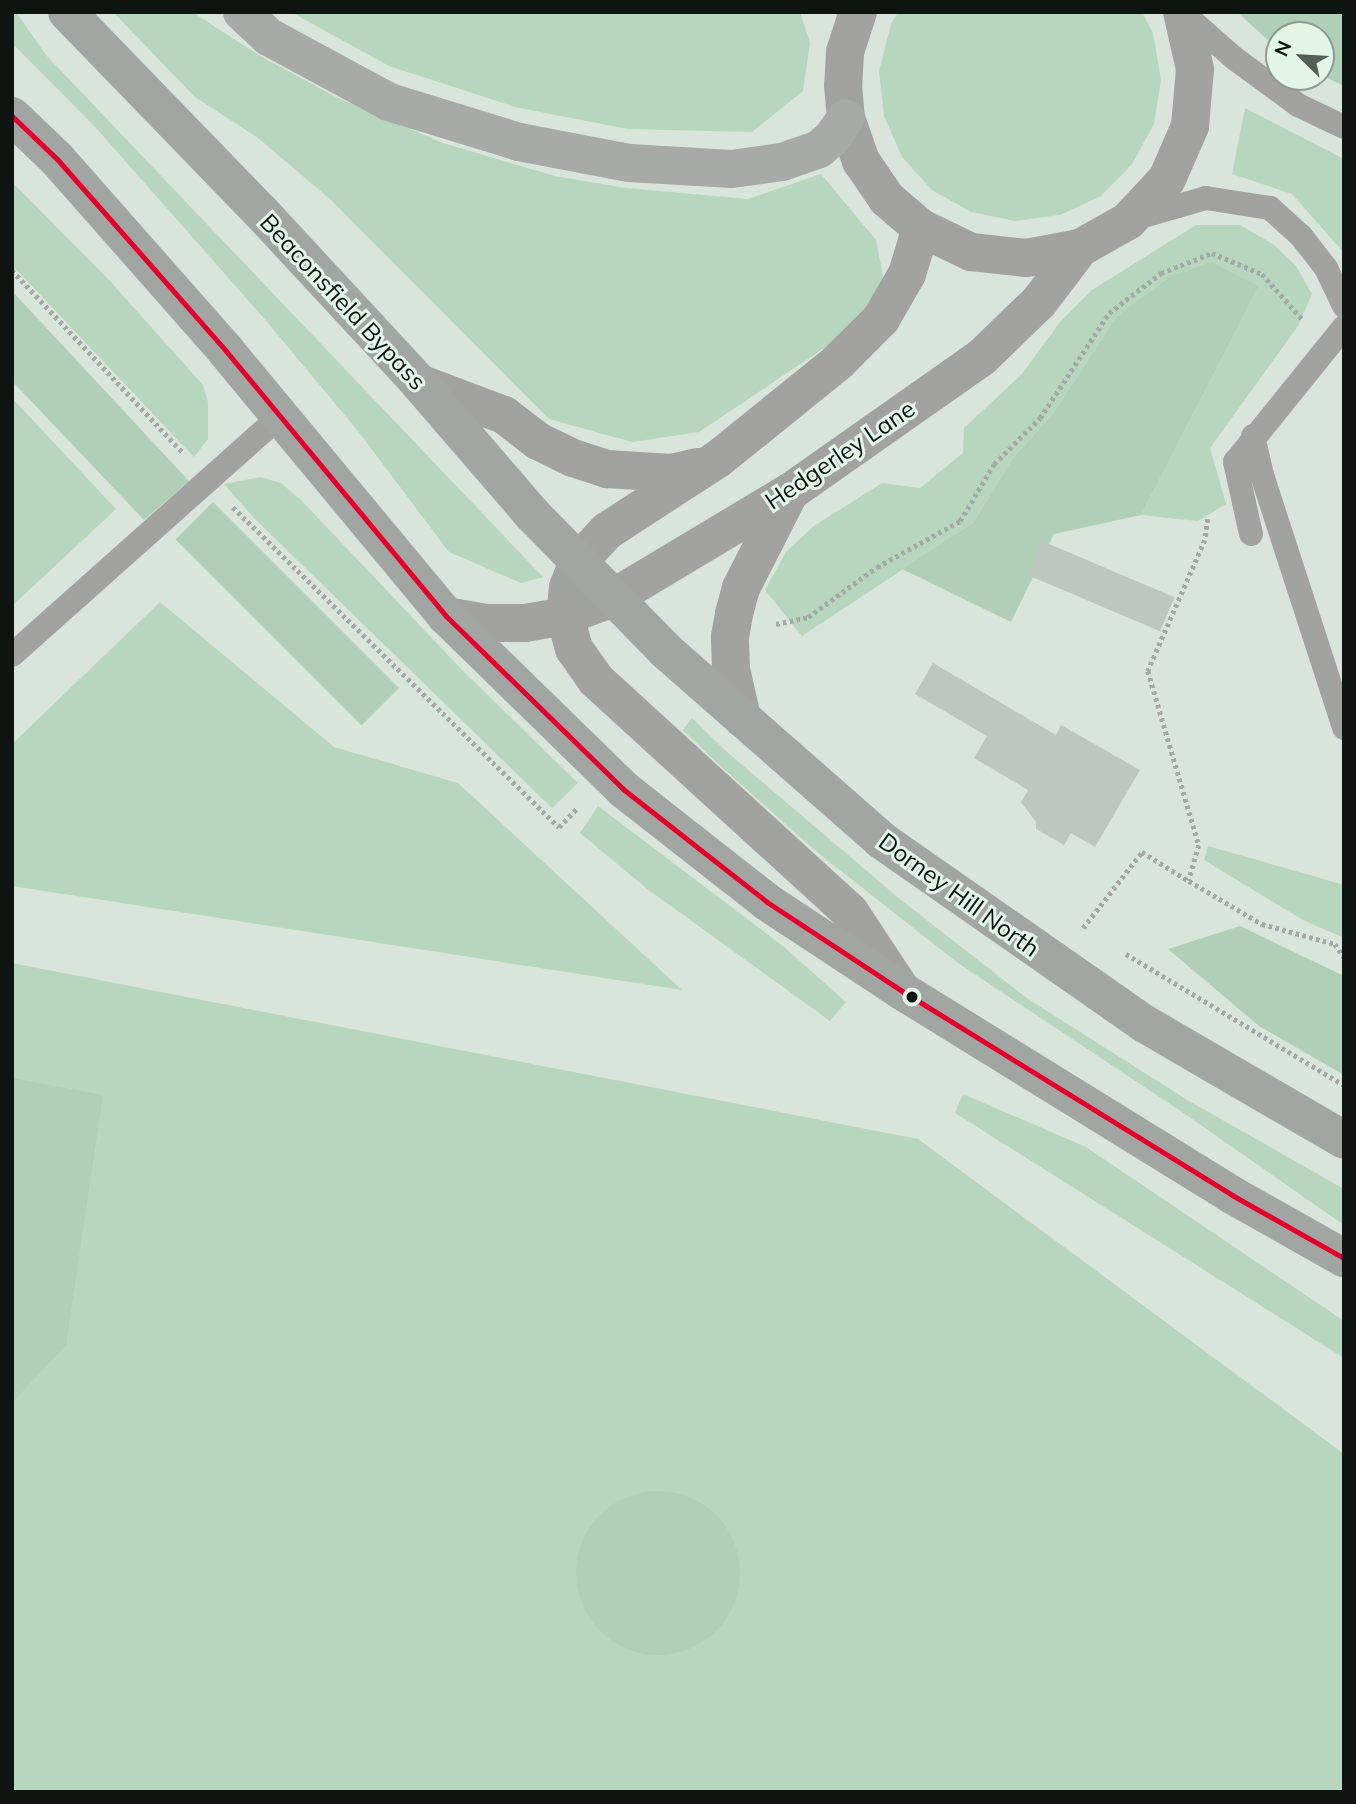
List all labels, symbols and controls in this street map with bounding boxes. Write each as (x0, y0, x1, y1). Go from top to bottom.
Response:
north arrow (1265, 21, 1335, 91)
text: N (1269, 37, 1297, 60)
street label: Beaconsfield Bypass (254, 208, 432, 396)
street label: Hedgerley Lane (760, 394, 920, 516)
street label: Dorney Hill North (873, 827, 1045, 963)
unlabelled marker (905, 990, 919, 1004)

